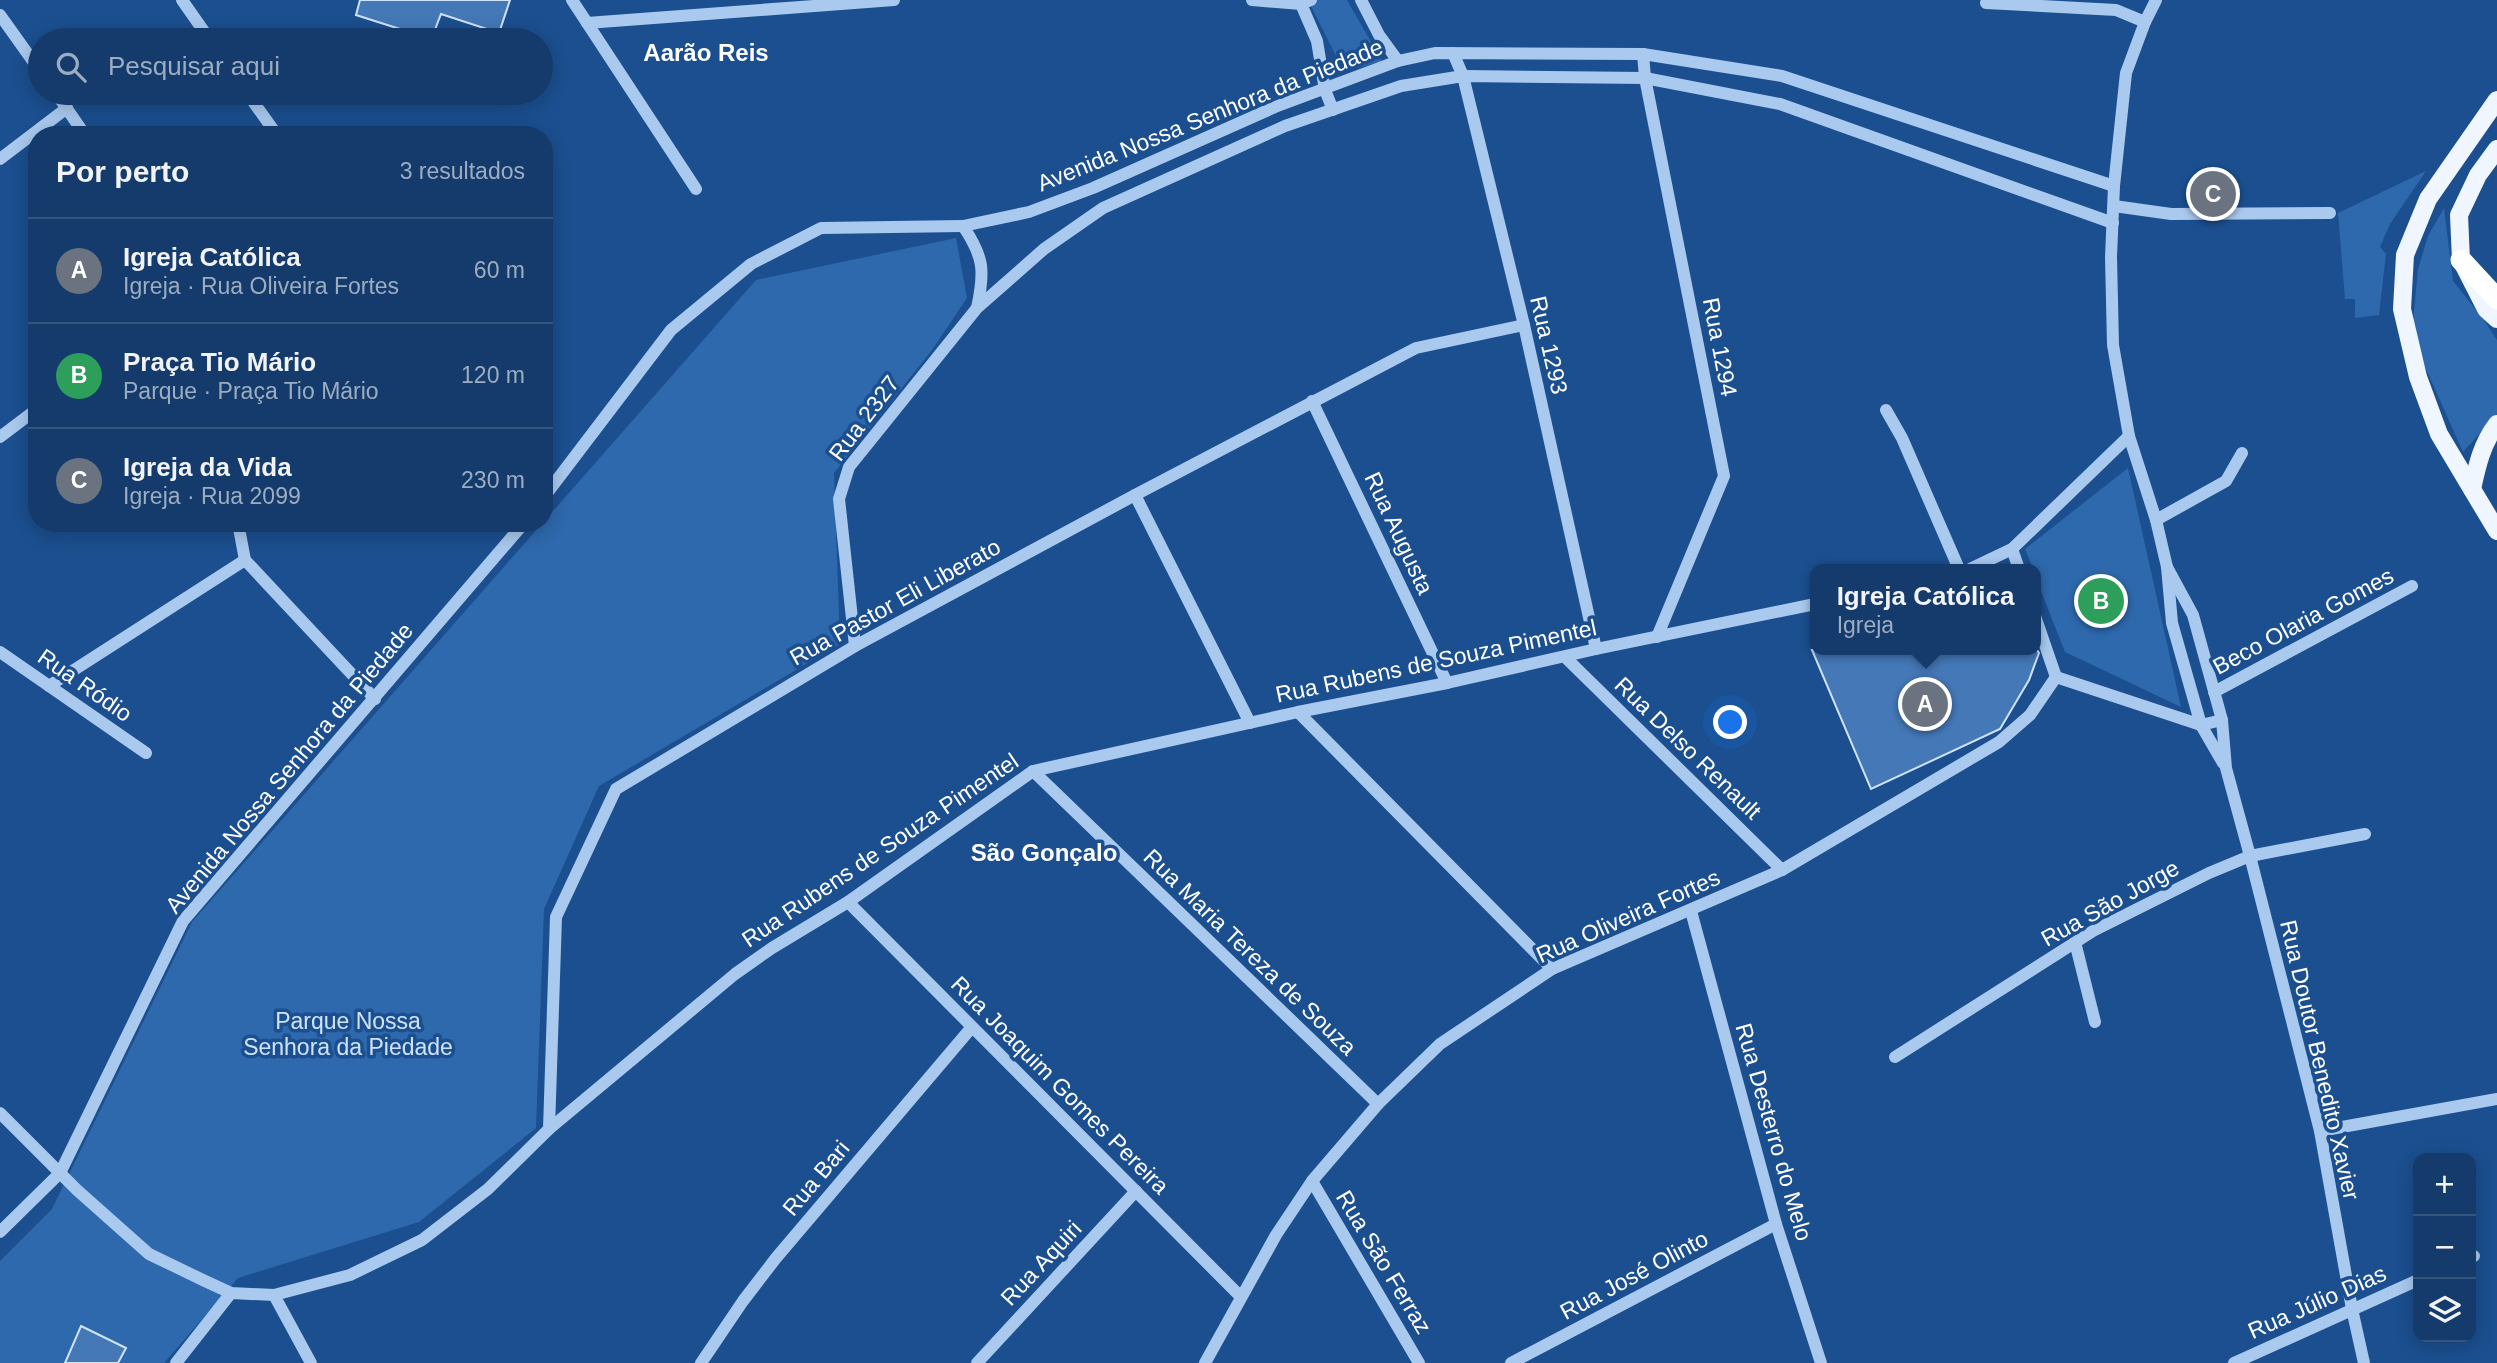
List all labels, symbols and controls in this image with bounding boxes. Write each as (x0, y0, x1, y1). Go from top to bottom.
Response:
search box (28, 28, 553, 105)
street label: Avenida Nossa Senhora da Piedade (1033, 34, 1387, 196)
district label: Aarão Reis (643, 39, 769, 66)
icon: search (52, 48, 90, 86)
text: Pesquisar aqui (108, 51, 280, 81)
text: Por perto (56, 155, 189, 188)
text: 3 resultados (400, 158, 525, 184)
pin: C (2190, 168, 2236, 220)
text: Igreja Católica (123, 242, 301, 272)
text: A (71, 257, 87, 283)
text: 60 m (474, 257, 525, 283)
text: Igreja · Rua Oliveira Fortes (123, 273, 399, 299)
street label: Rua 1293 (1525, 293, 1573, 397)
street label: Rua 1294 (1698, 296, 1742, 399)
text: Praça Tio Mário (123, 347, 316, 377)
text: B (71, 362, 87, 388)
text: 120 m (461, 362, 525, 388)
street label: Rua 2327 (824, 370, 904, 466)
text: Parque · Praça Tio Mário (123, 378, 379, 404)
text: Igreja da Vida (123, 452, 292, 482)
text: C (71, 467, 87, 493)
text: 230 m (461, 467, 525, 493)
street label: Rua Augusta (1359, 468, 1439, 598)
text: Igreja · Rua 2099 (123, 483, 301, 509)
street label: Rua Pastor Eli Liberato (785, 533, 1005, 671)
street label: Beco Olaria Gomes (2208, 562, 2398, 680)
popup (1810, 564, 2041, 655)
pin: B (2078, 575, 2124, 627)
text: Igreja Católica (1837, 581, 2014, 611)
text: Igreja (1837, 612, 1894, 638)
street label: Rua Rubens de Souza Pimentel (1273, 614, 1599, 708)
street label: Avenida Nossa Senhora da Piedade (160, 618, 418, 918)
street label: Rua Ródio (33, 643, 137, 727)
street label: Rua Delso Renault (1610, 672, 1767, 825)
pin: A (1902, 678, 1948, 730)
your location (1713, 705, 1747, 739)
street label: Rua Rubens de Souza Pimentel (737, 748, 1023, 952)
district label: São Gonçalo (971, 839, 1117, 866)
street label: Rua Maria Tereza de Souza (1139, 844, 1362, 1060)
street label: Rua São Jorge (2037, 854, 2183, 952)
street label: Rua Oliveira Fortes (1532, 864, 1724, 968)
street label: Rua Doutor Benedito Xavier (2275, 918, 2365, 1203)
street label: Rua Joaquim Gomes Pereira (946, 971, 1174, 1199)
park label: Parque Nossa Senhora da Piedade (243, 1008, 453, 1060)
street label: Rua Desterro do Melo (1730, 1020, 1818, 1244)
street label: Rua Bari (777, 1135, 855, 1221)
map controls (2413, 1153, 2476, 1342)
button: + (2413, 1153, 2476, 1216)
street label: Rua São Ferraz (1331, 1186, 1437, 1338)
street label: Rua Aquiri (995, 1215, 1087, 1311)
button: − (2413, 1216, 2476, 1279)
street label: Rua José Olinto (1556, 1225, 1712, 1325)
street label: Rua Júlio Dias (2244, 1260, 2390, 1344)
button: layers (2413, 1279, 2476, 1342)

